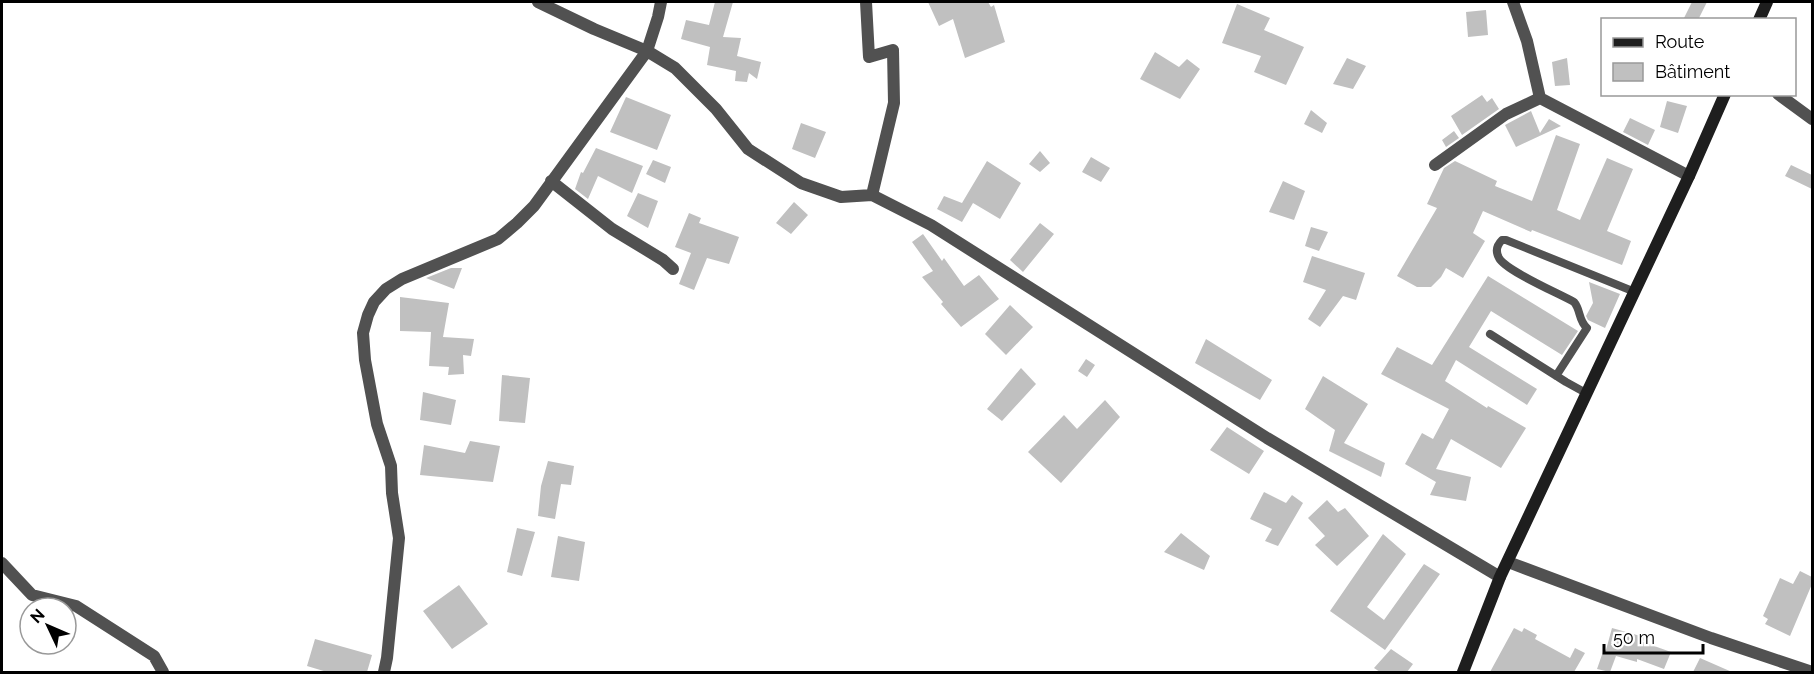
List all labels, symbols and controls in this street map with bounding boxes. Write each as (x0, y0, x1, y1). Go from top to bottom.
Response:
legend (1601, 18, 1796, 96)
text: Route (1655, 31, 1705, 52)
text: Bâtiment (1655, 61, 1730, 82)
north arrow (18, 596, 78, 656)
text: N (26, 605, 49, 627)
scale bar (1604, 617, 1703, 655)
text: 50 m (1613, 627, 1655, 648)

